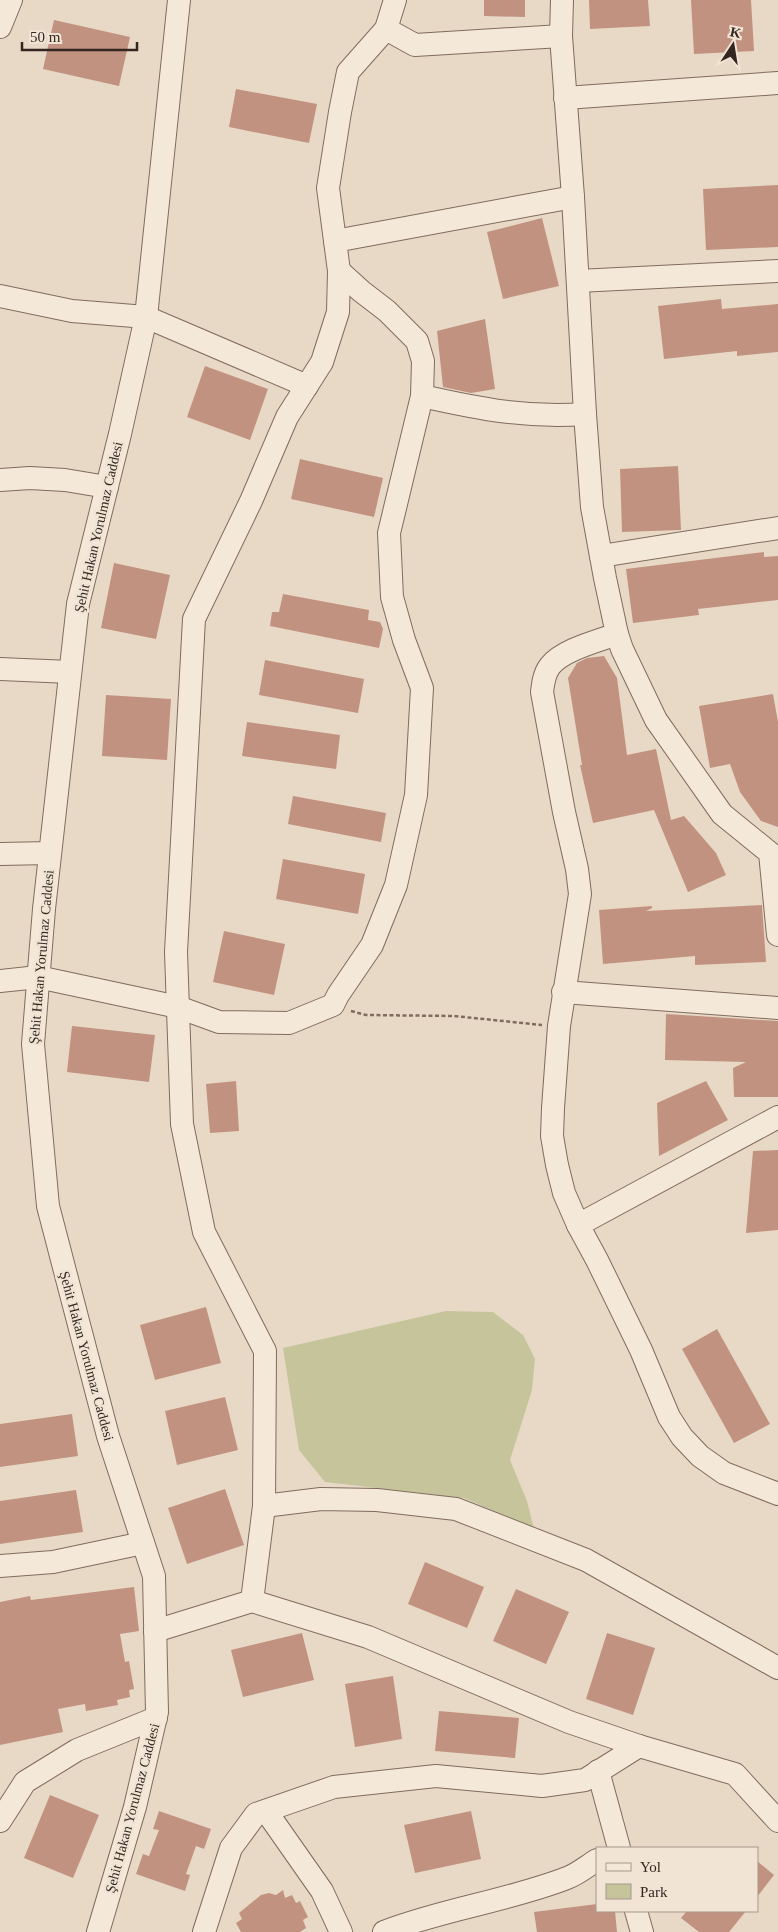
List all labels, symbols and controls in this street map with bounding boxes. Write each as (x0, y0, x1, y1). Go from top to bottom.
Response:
scale bar (22, 20, 138, 52)
north arrow (708, 20, 758, 70)
text: K (729, 24, 743, 41)
text: 50 m (30, 29, 61, 45)
street label: Şehit Hakan Yorulmaz Caddesi (71, 440, 126, 614)
street label: Şehit Hakan Yorulmaz Caddesi (26, 869, 57, 1045)
street label: Şehit Hakan Yorulmaz Caddesi (57, 1270, 116, 1443)
street label: Şehit Hakan Yorulmaz Caddesi (103, 1722, 162, 1895)
legend (596, 1847, 758, 1912)
text: Yol (640, 1859, 661, 1875)
text: Park (640, 1884, 668, 1900)

